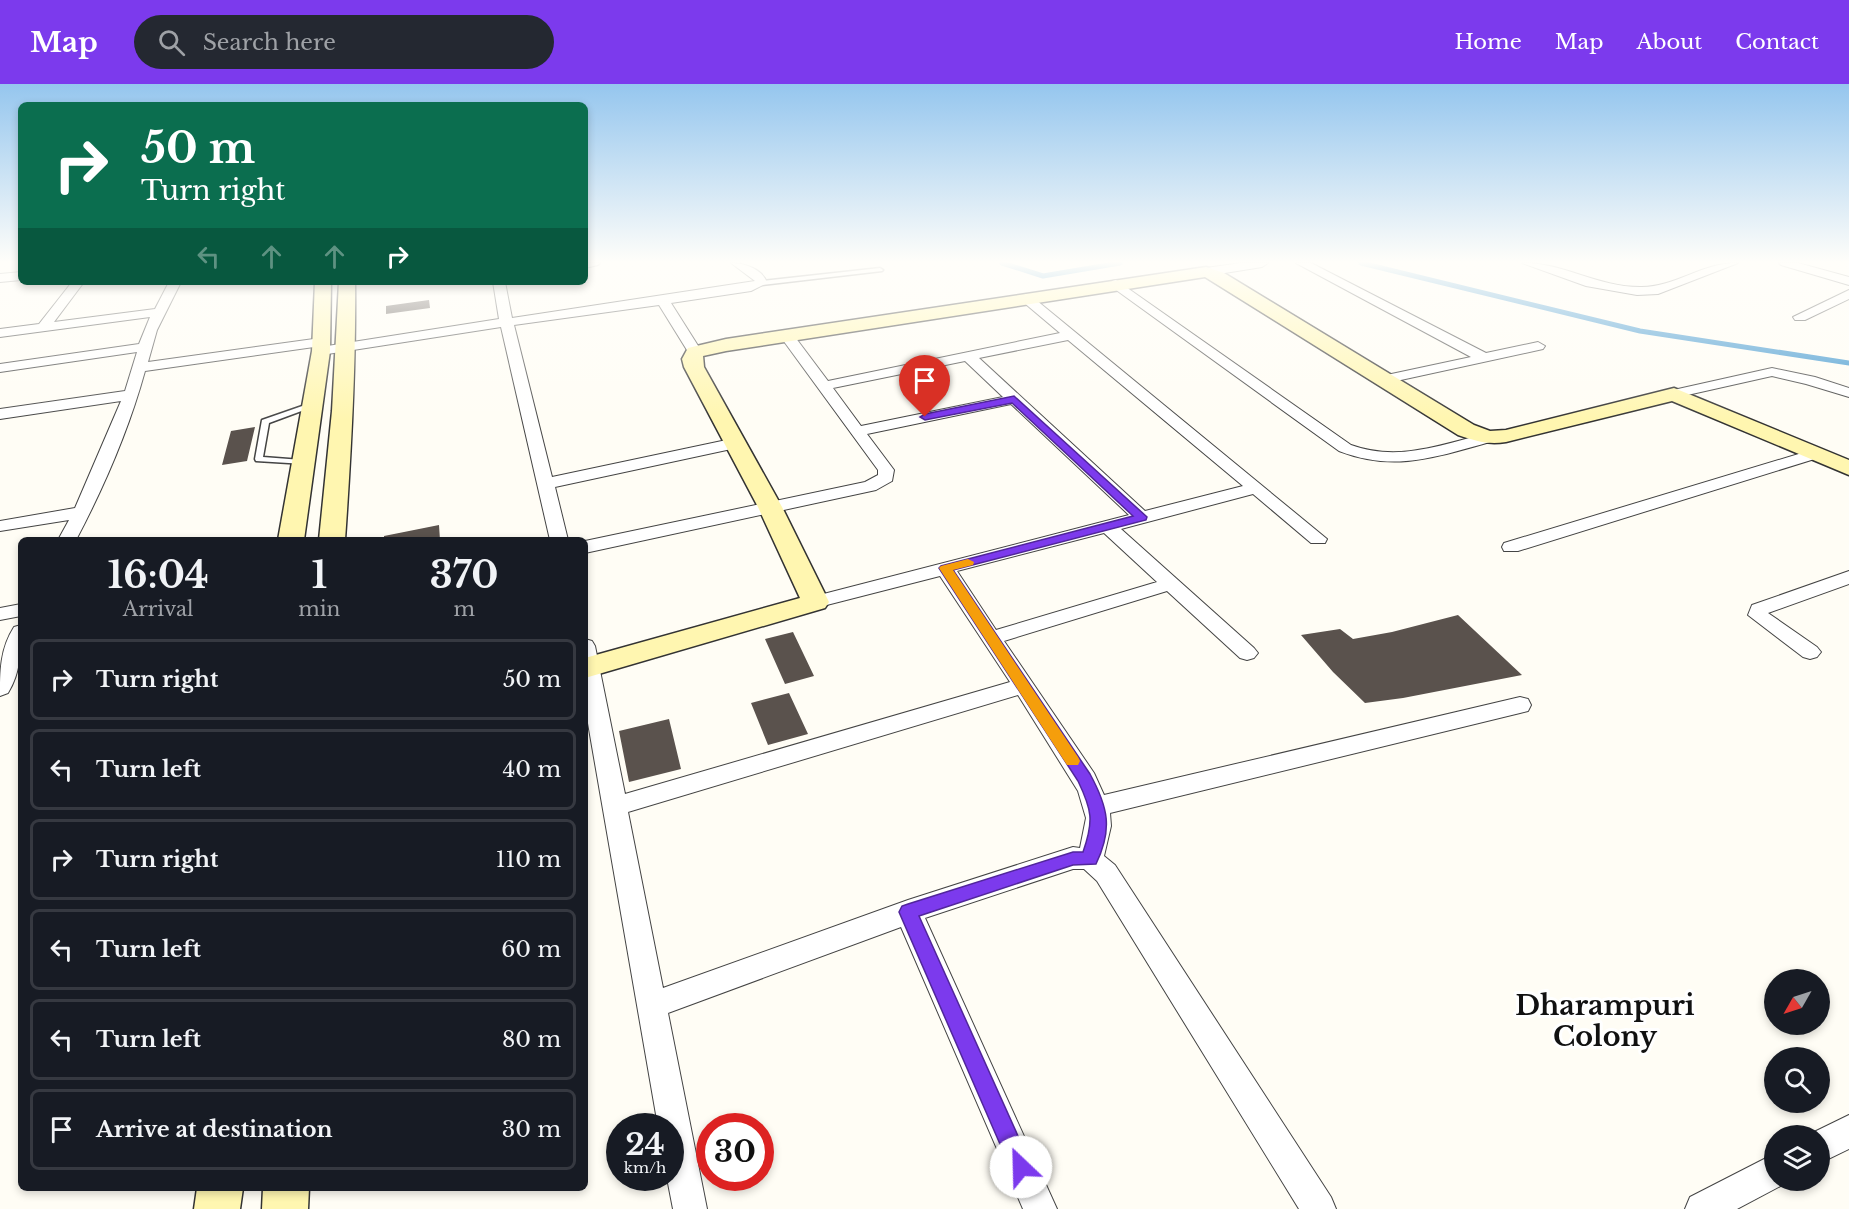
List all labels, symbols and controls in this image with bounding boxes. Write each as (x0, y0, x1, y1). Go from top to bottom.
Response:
search box (134, 15, 554, 69)
text: Map (30, 25, 98, 60)
icon: search (155, 26, 188, 59)
text: Search here (203, 29, 336, 56)
text: Home (1455, 29, 1522, 55)
text: Map (1555, 29, 1603, 55)
text: About (1636, 29, 1702, 55)
text: Contact (1735, 29, 1819, 55)
text: 50 m (141, 122, 255, 174)
icon: right (42, 126, 120, 204)
text: Turn right (141, 174, 285, 207)
icon: left (192, 240, 225, 273)
icon: ahead (255, 240, 288, 273)
icon: ahead (318, 240, 351, 273)
icon: right (381, 240, 414, 273)
pin (899, 355, 950, 417)
icon: arrive (908, 364, 941, 397)
text: 16:04 (107, 553, 209, 598)
text: 1 (311, 553, 327, 598)
text: 370 (430, 553, 499, 598)
text: Arrival (123, 597, 194, 621)
text: min (298, 597, 340, 621)
text: m (453, 597, 475, 621)
icon: right (45, 663, 78, 696)
text: Turn right (96, 666, 218, 693)
text: 50 m (503, 666, 561, 693)
icon: left (45, 753, 78, 786)
text: Turn left (96, 756, 201, 783)
text: 40 m (503, 756, 561, 783)
icon: right (45, 843, 78, 876)
text: Turn right (96, 846, 218, 873)
text: 110 m (496, 846, 561, 873)
icon: left (45, 933, 78, 966)
text: Turn left (96, 936, 201, 963)
text: 60 m (501, 936, 561, 963)
north arrow (1764, 969, 1830, 1035)
map controls (1764, 969, 1830, 1191)
district label: Dharampuri Colony (1515, 989, 1695, 1053)
icon: left (45, 1023, 78, 1056)
text: Turn left (96, 1026, 201, 1053)
text: 80 m (502, 1026, 561, 1053)
button: search (1764, 1047, 1830, 1113)
icon: arrive (45, 1113, 78, 1146)
speed limit sign: 30 (696, 1113, 774, 1191)
text: Arrive at destination (96, 1116, 333, 1143)
text: 30 m (502, 1116, 561, 1143)
button: layers (1764, 1125, 1830, 1191)
text: 24 (625, 1126, 665, 1163)
position arrow (989, 1135, 1053, 1199)
text: km/h (624, 1158, 666, 1177)

